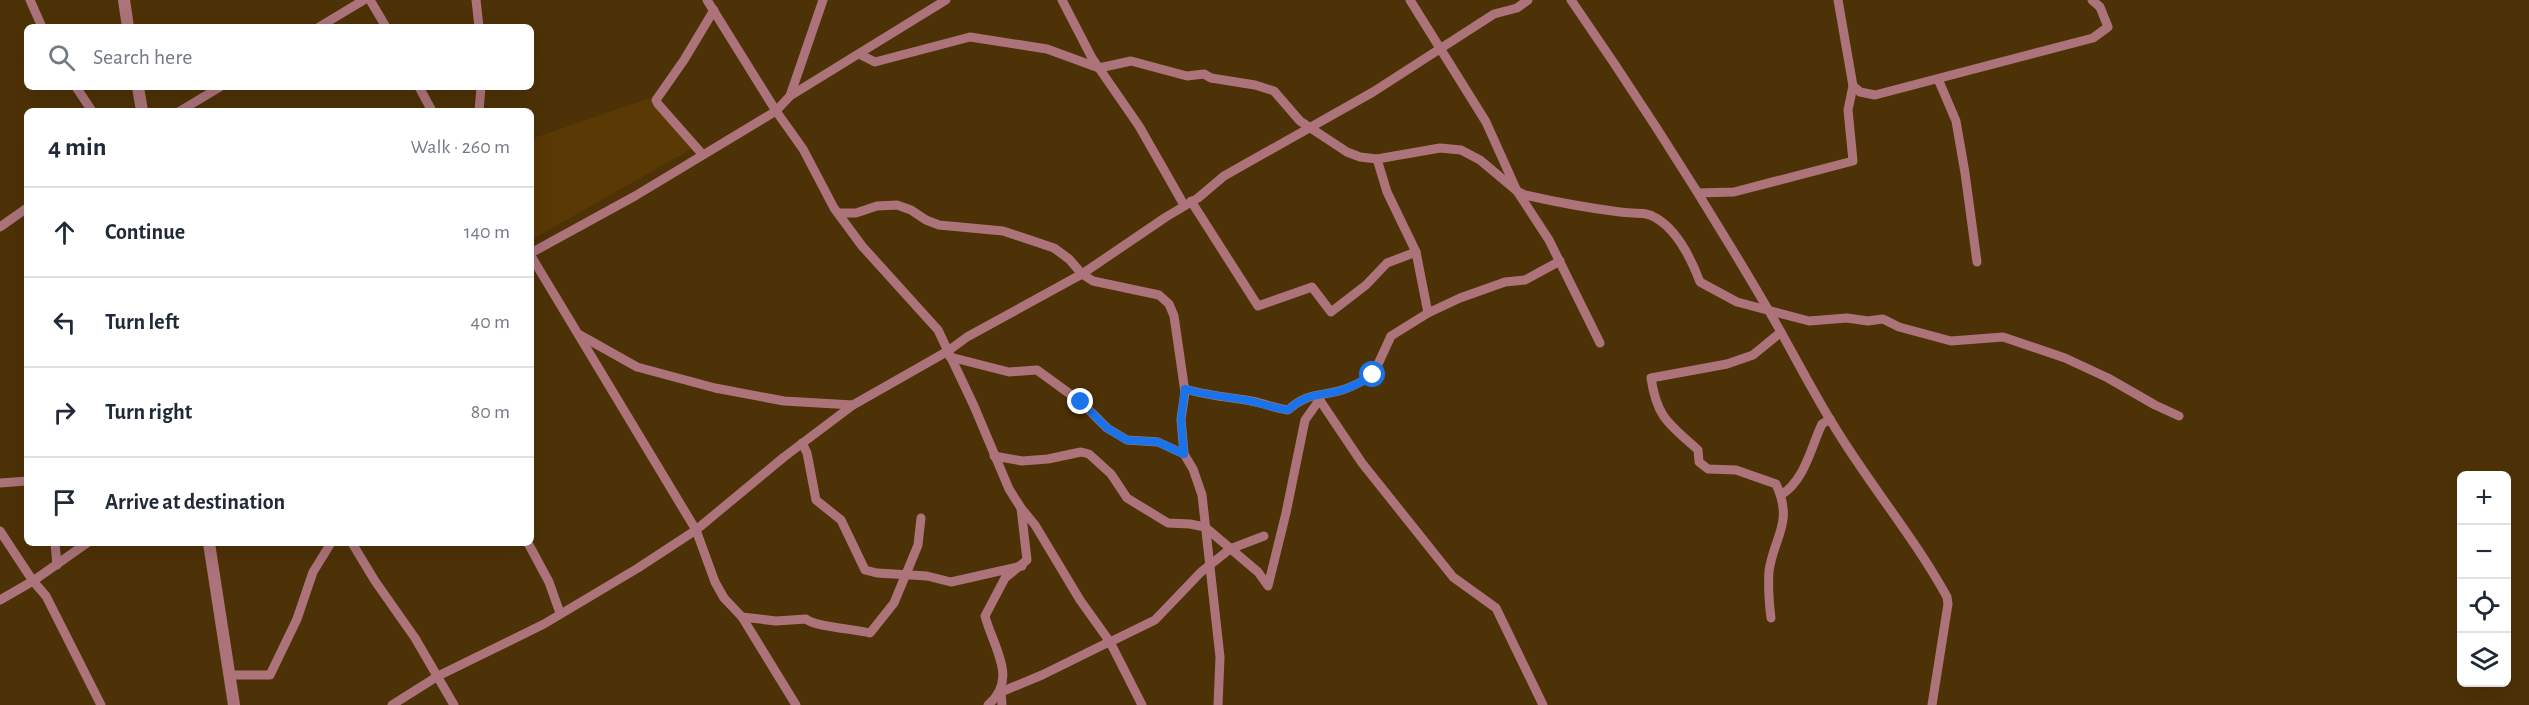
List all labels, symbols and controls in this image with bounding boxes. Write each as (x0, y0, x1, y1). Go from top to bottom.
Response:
search box (24, 24, 534, 90)
icon: search (45, 41, 78, 74)
text: Search here (93, 46, 192, 68)
text: 4 min (48, 134, 107, 160)
text: Walk · 260 m (410, 137, 510, 157)
icon: ahead (48, 216, 81, 249)
text: Continue (105, 221, 185, 243)
text: 140 m (464, 222, 510, 242)
icon: left (48, 306, 81, 339)
text: Turn left (105, 311, 179, 333)
text: 40 m (471, 312, 510, 332)
route start (1359, 361, 1385, 387)
route end (1067, 388, 1093, 414)
icon: right (48, 396, 81, 429)
text: Turn right (105, 401, 192, 423)
text: 80 m (471, 402, 510, 422)
map controls (2457, 471, 2511, 687)
button: + (2457, 471, 2511, 525)
icon: arrive (48, 486, 81, 519)
text: Arrive at destination (105, 491, 285, 513)
button: − (2457, 525, 2511, 579)
button: locate (2457, 579, 2511, 633)
button: layers (2457, 633, 2511, 687)

